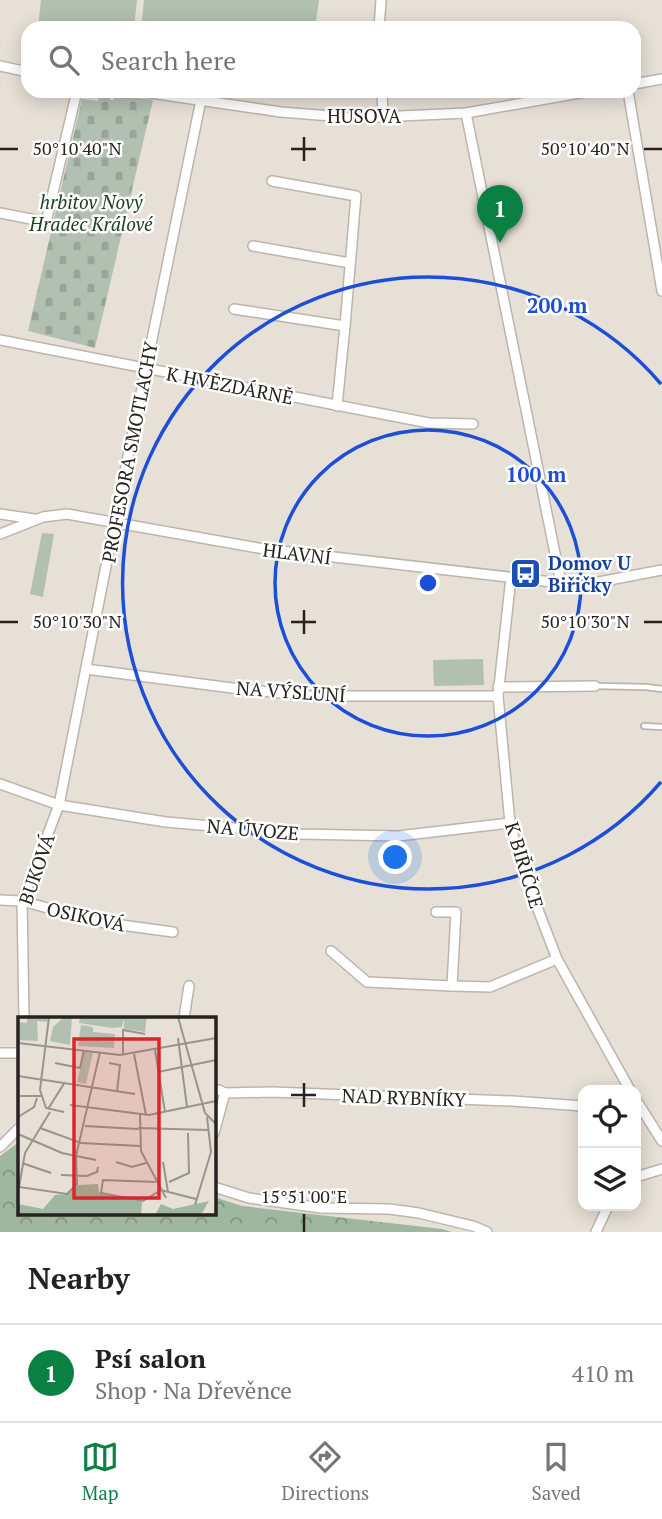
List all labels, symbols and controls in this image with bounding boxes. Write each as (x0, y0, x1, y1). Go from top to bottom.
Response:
search box (21, 21, 641, 98)
icon: search (45, 41, 83, 79)
text: Search here (101, 43, 236, 77)
street label: HUSOVA (327, 103, 401, 128)
text: 50°10'40"N (32, 136, 122, 160)
text: 50°10'40"N (540, 136, 630, 160)
pin: 1 (477, 185, 523, 243)
park label: hrbitov Nový Hradec Králové (28, 189, 153, 236)
text: 200 m (527, 291, 588, 319)
street label: PROFESORA SMOTLACHY (95, 339, 163, 565)
street label: K HVĚZDÁRNĚ (164, 360, 296, 410)
text: 100 m (506, 460, 567, 488)
street label: HLAVNÍ (261, 536, 333, 570)
place label: Domov U Biřičky (548, 550, 631, 597)
bus stop icon: Domov U Biřičky (508, 556, 542, 590)
centre of rings (416, 571, 440, 595)
text: 50°10'30"N (32, 609, 122, 633)
text: 50°10'30"N (540, 609, 630, 633)
street label: NA VÝSLUNÍ (235, 675, 347, 707)
street label: NA ÚVOZE (206, 813, 300, 845)
street label: K BIŘIČCE (500, 819, 550, 911)
street label: BUKOVÁ (12, 830, 60, 908)
your location (378, 840, 412, 874)
street label: OSIKOVÁ (44, 895, 128, 937)
inset map (18, 1017, 215, 1214)
street label: NAD RYBNÍKY (341, 1082, 467, 1112)
map controls (578, 1085, 641, 1211)
button: locate (578, 1085, 641, 1148)
button: layers (578, 1148, 641, 1211)
text: 15°51'00"E (261, 1184, 347, 1208)
text: Nearby (28, 1258, 130, 1298)
text: Psí salon (95, 1341, 206, 1375)
text: 1 (45, 1358, 58, 1389)
text: 410 m (572, 1358, 634, 1389)
text: Shop · Na Dřevěnce (95, 1375, 292, 1406)
tab: Map (81, 1438, 119, 1505)
tab: Directions (282, 1438, 369, 1505)
tab: Saved (532, 1438, 581, 1505)

